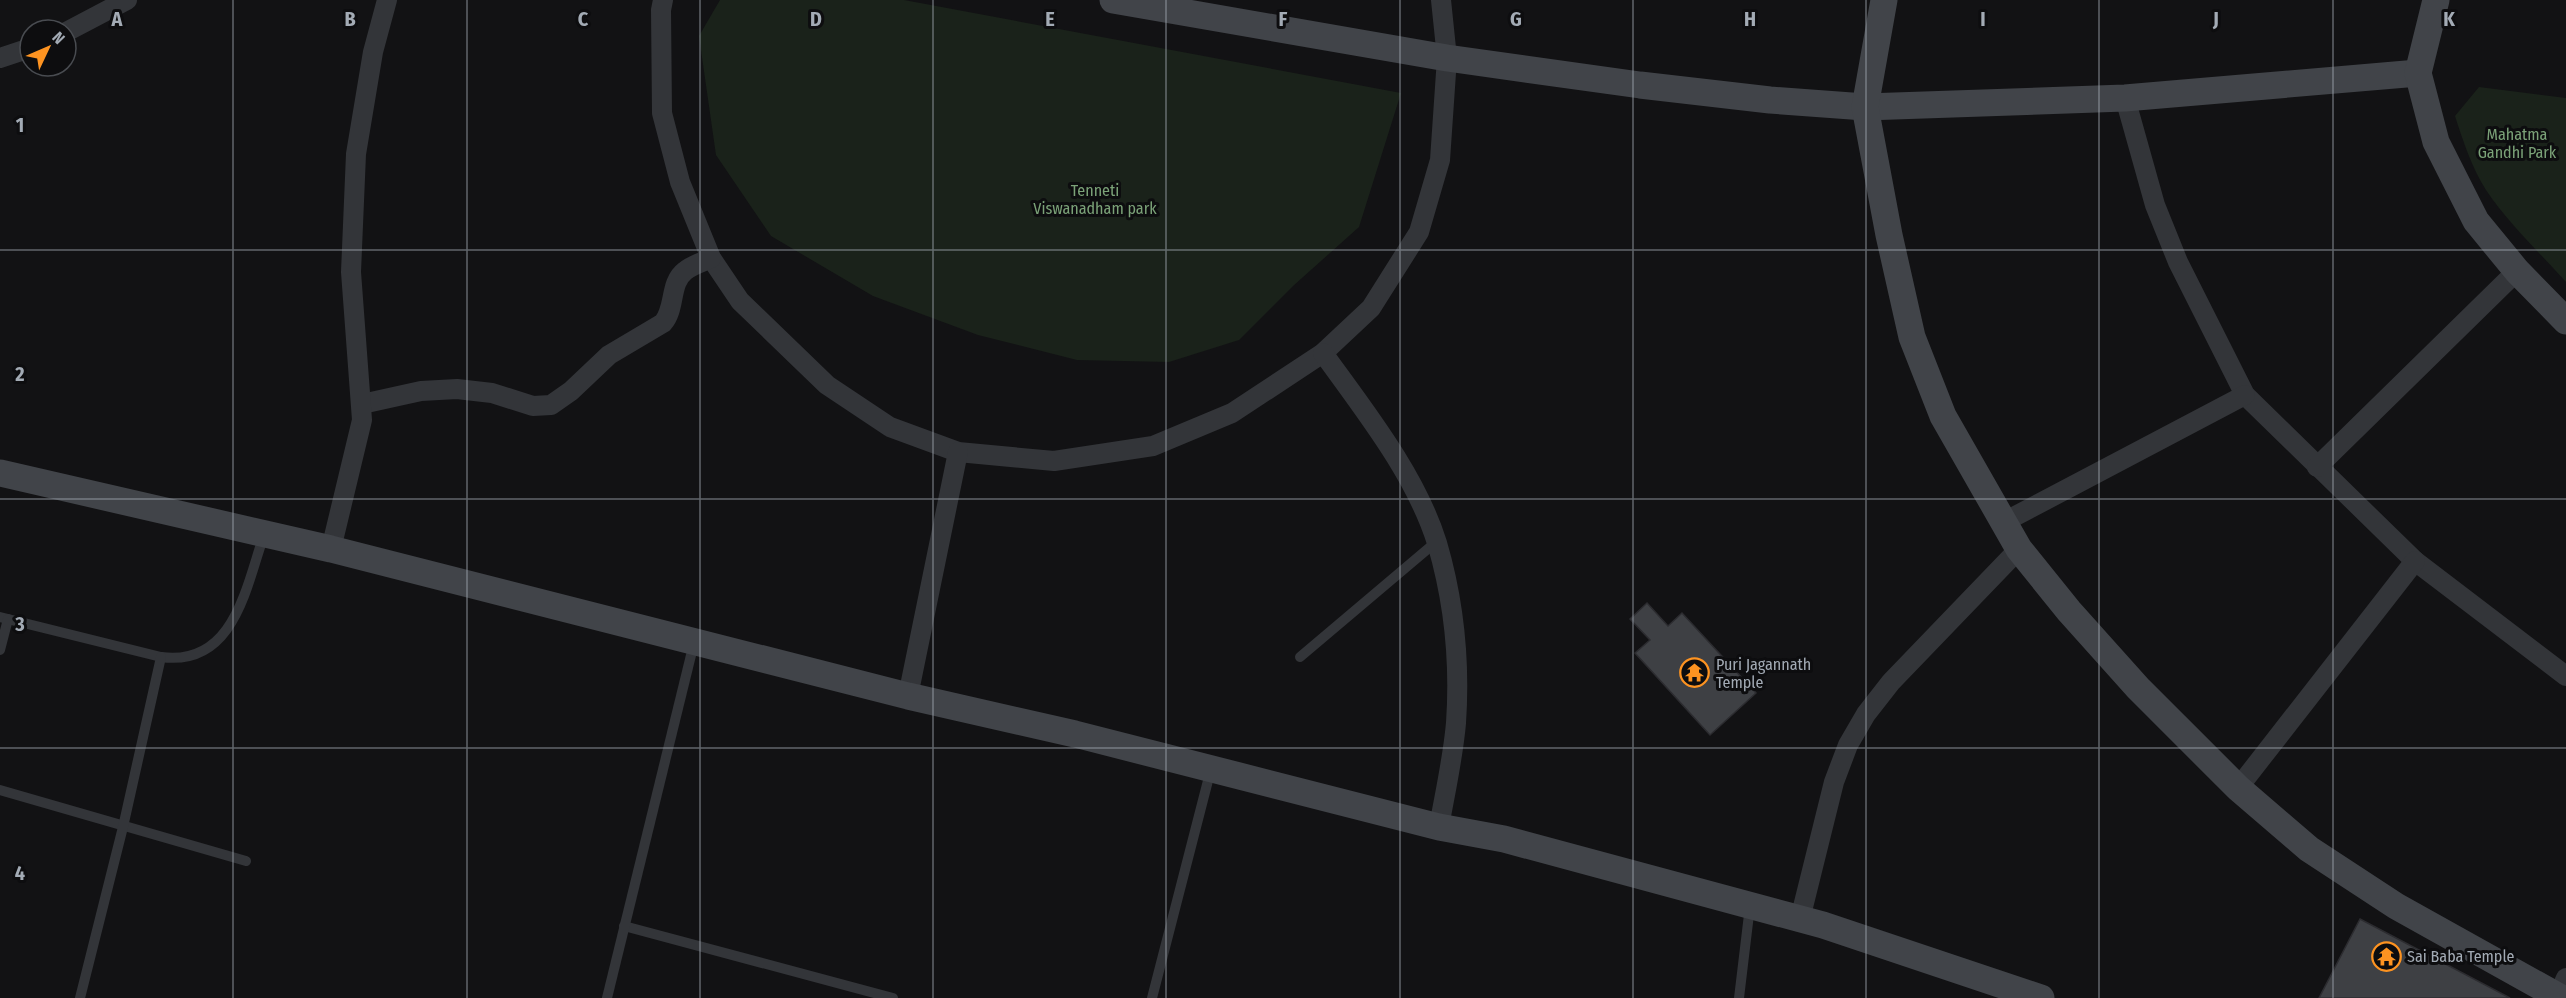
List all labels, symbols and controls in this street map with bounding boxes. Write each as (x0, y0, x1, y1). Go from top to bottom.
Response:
text: A (111, 7, 124, 31)
text: B (344, 7, 356, 31)
text: C (578, 7, 589, 31)
text: D (810, 7, 822, 31)
text: E (1045, 7, 1055, 31)
text: F (1279, 7, 1288, 31)
text: G (1510, 7, 1522, 31)
text: H (1744, 7, 1756, 31)
text: I (1980, 7, 1986, 31)
text: J (2212, 7, 2219, 31)
text: K (2443, 7, 2455, 31)
north arrow (18, 18, 78, 78)
text: N (48, 28, 69, 48)
text: 1 (16, 113, 24, 137)
park label: Mahatma Gandhi Park (2478, 125, 2557, 162)
park label: Tenneti Viswanadham park (1033, 181, 1157, 218)
text: 2 (14, 362, 25, 386)
text: 3 (14, 612, 25, 636)
place label: Puri Jagannath Temple (1716, 655, 1811, 692)
temple icon: Puri Jagannath Temple (1679, 657, 1711, 689)
text: 4 (15, 861, 25, 885)
temple icon: Sai Baba Temple (2370, 940, 2402, 972)
place label: Sai Baba Temple (2407, 947, 2515, 966)

